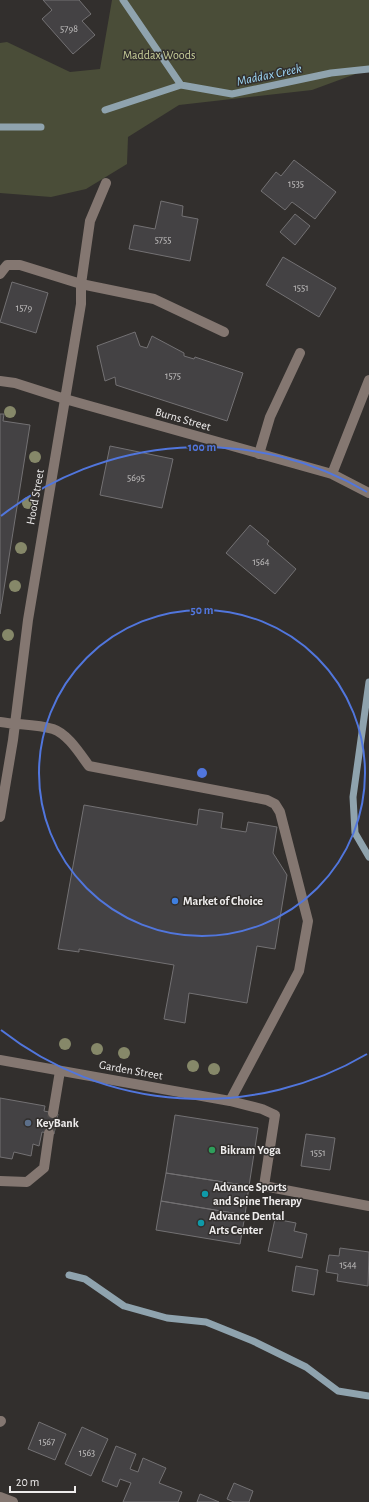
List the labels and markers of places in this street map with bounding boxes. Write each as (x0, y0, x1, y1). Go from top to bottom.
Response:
centre of rings (195, 766, 209, 780)
place label: Market of Choice (183, 895, 263, 907)
marker: Market of Choice (170, 896, 180, 906)
place label: KeyBank (36, 1117, 79, 1130)
marker: KeyBank (23, 1118, 33, 1128)
place label: Bikram Yoga (220, 1144, 281, 1156)
marker: Bikram Yoga (207, 1145, 217, 1155)
place label: Advance Sports and Spine Therapy (213, 1181, 302, 1208)
marker: Advance Sports and Spine Therapy (200, 1189, 210, 1199)
place label: Advance Dental Arts Center (209, 1210, 284, 1236)
marker: Advance Dental Arts Center (196, 1218, 206, 1228)

